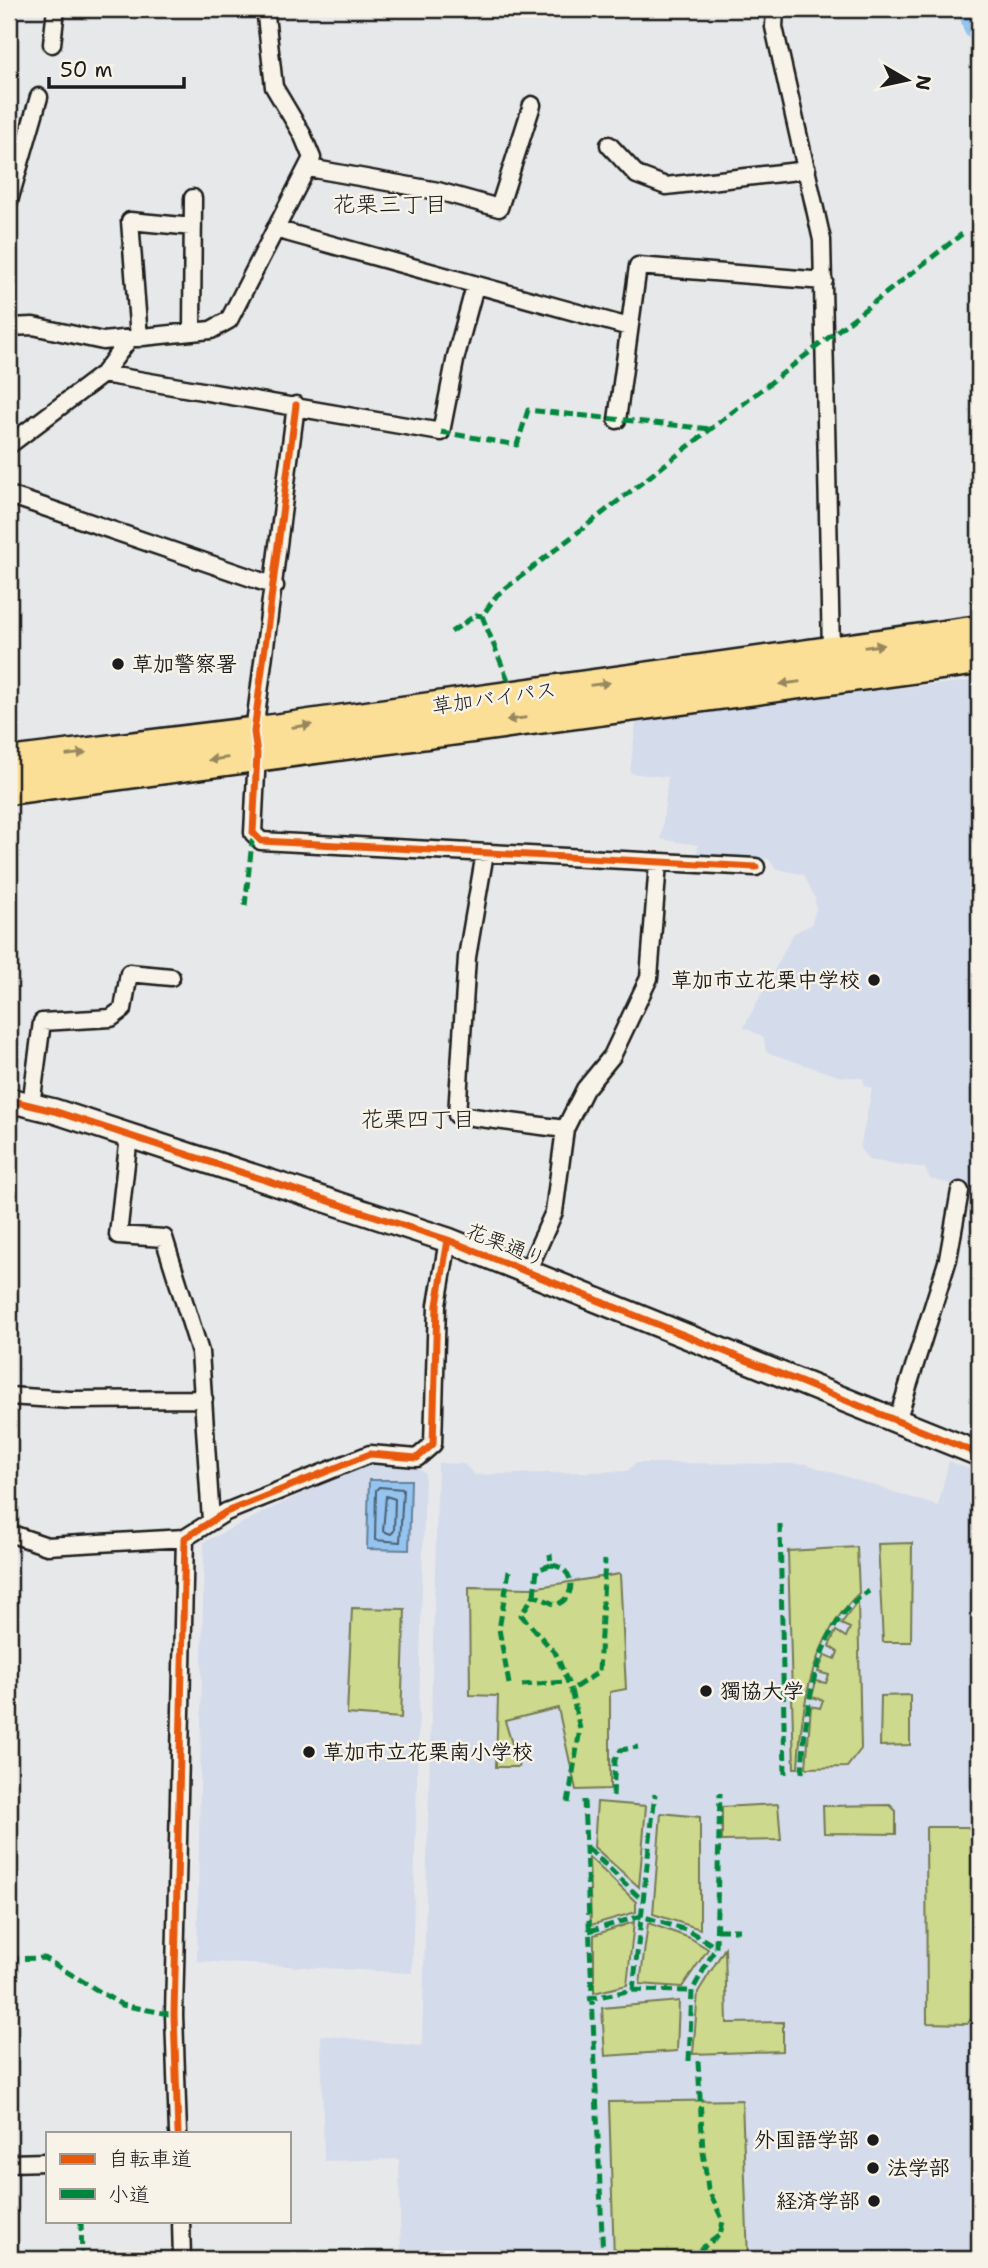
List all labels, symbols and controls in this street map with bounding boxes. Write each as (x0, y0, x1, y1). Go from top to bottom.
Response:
scale bar (49, 46, 184, 90)
north arrow (872, 46, 942, 116)
text: 50 m (60, 56, 113, 84)
text: N (910, 73, 937, 92)
district label: 花栗三丁目 (333, 189, 448, 219)
one-way arrow (863, 640, 885, 651)
place label: 草加警察署 (132, 650, 237, 678)
marker: 草加警察署 (110, 656, 126, 672)
street label: 草加バイパス (430, 675, 558, 721)
one-way arrow (779, 677, 801, 688)
one-way arrow (589, 678, 611, 689)
one-way arrow (505, 714, 527, 725)
one-way arrow (291, 720, 313, 731)
one-way arrow (66, 749, 88, 760)
one-way arrow (206, 754, 228, 765)
place label: 草加市立花栗中学校 (671, 966, 860, 994)
marker: 草加市立花栗中学校 (866, 972, 882, 988)
district label: 花栗四丁目 (361, 1104, 476, 1134)
street label: 花栗通り (462, 1216, 550, 1274)
place label: 獨協大学 (720, 1677, 804, 1705)
marker: 獨協大学 (698, 1683, 714, 1699)
place label: 草加市立花栗南小学校 (323, 1738, 533, 1766)
marker: 草加市立花栗南小学校 (301, 1744, 317, 1760)
place label: 外国語学部 (754, 2126, 859, 2154)
legend (46, 2132, 290, 2222)
marker: 外国語学部 (865, 2132, 881, 2148)
text: 自転車道 (108, 2145, 192, 2173)
place label: 法学部 (887, 2154, 950, 2182)
marker: 法学部 (865, 2160, 881, 2176)
text: 小道 (108, 2181, 150, 2209)
place label: 経済学部 (776, 2187, 860, 2215)
marker: 経済学部 (866, 2193, 882, 2209)

